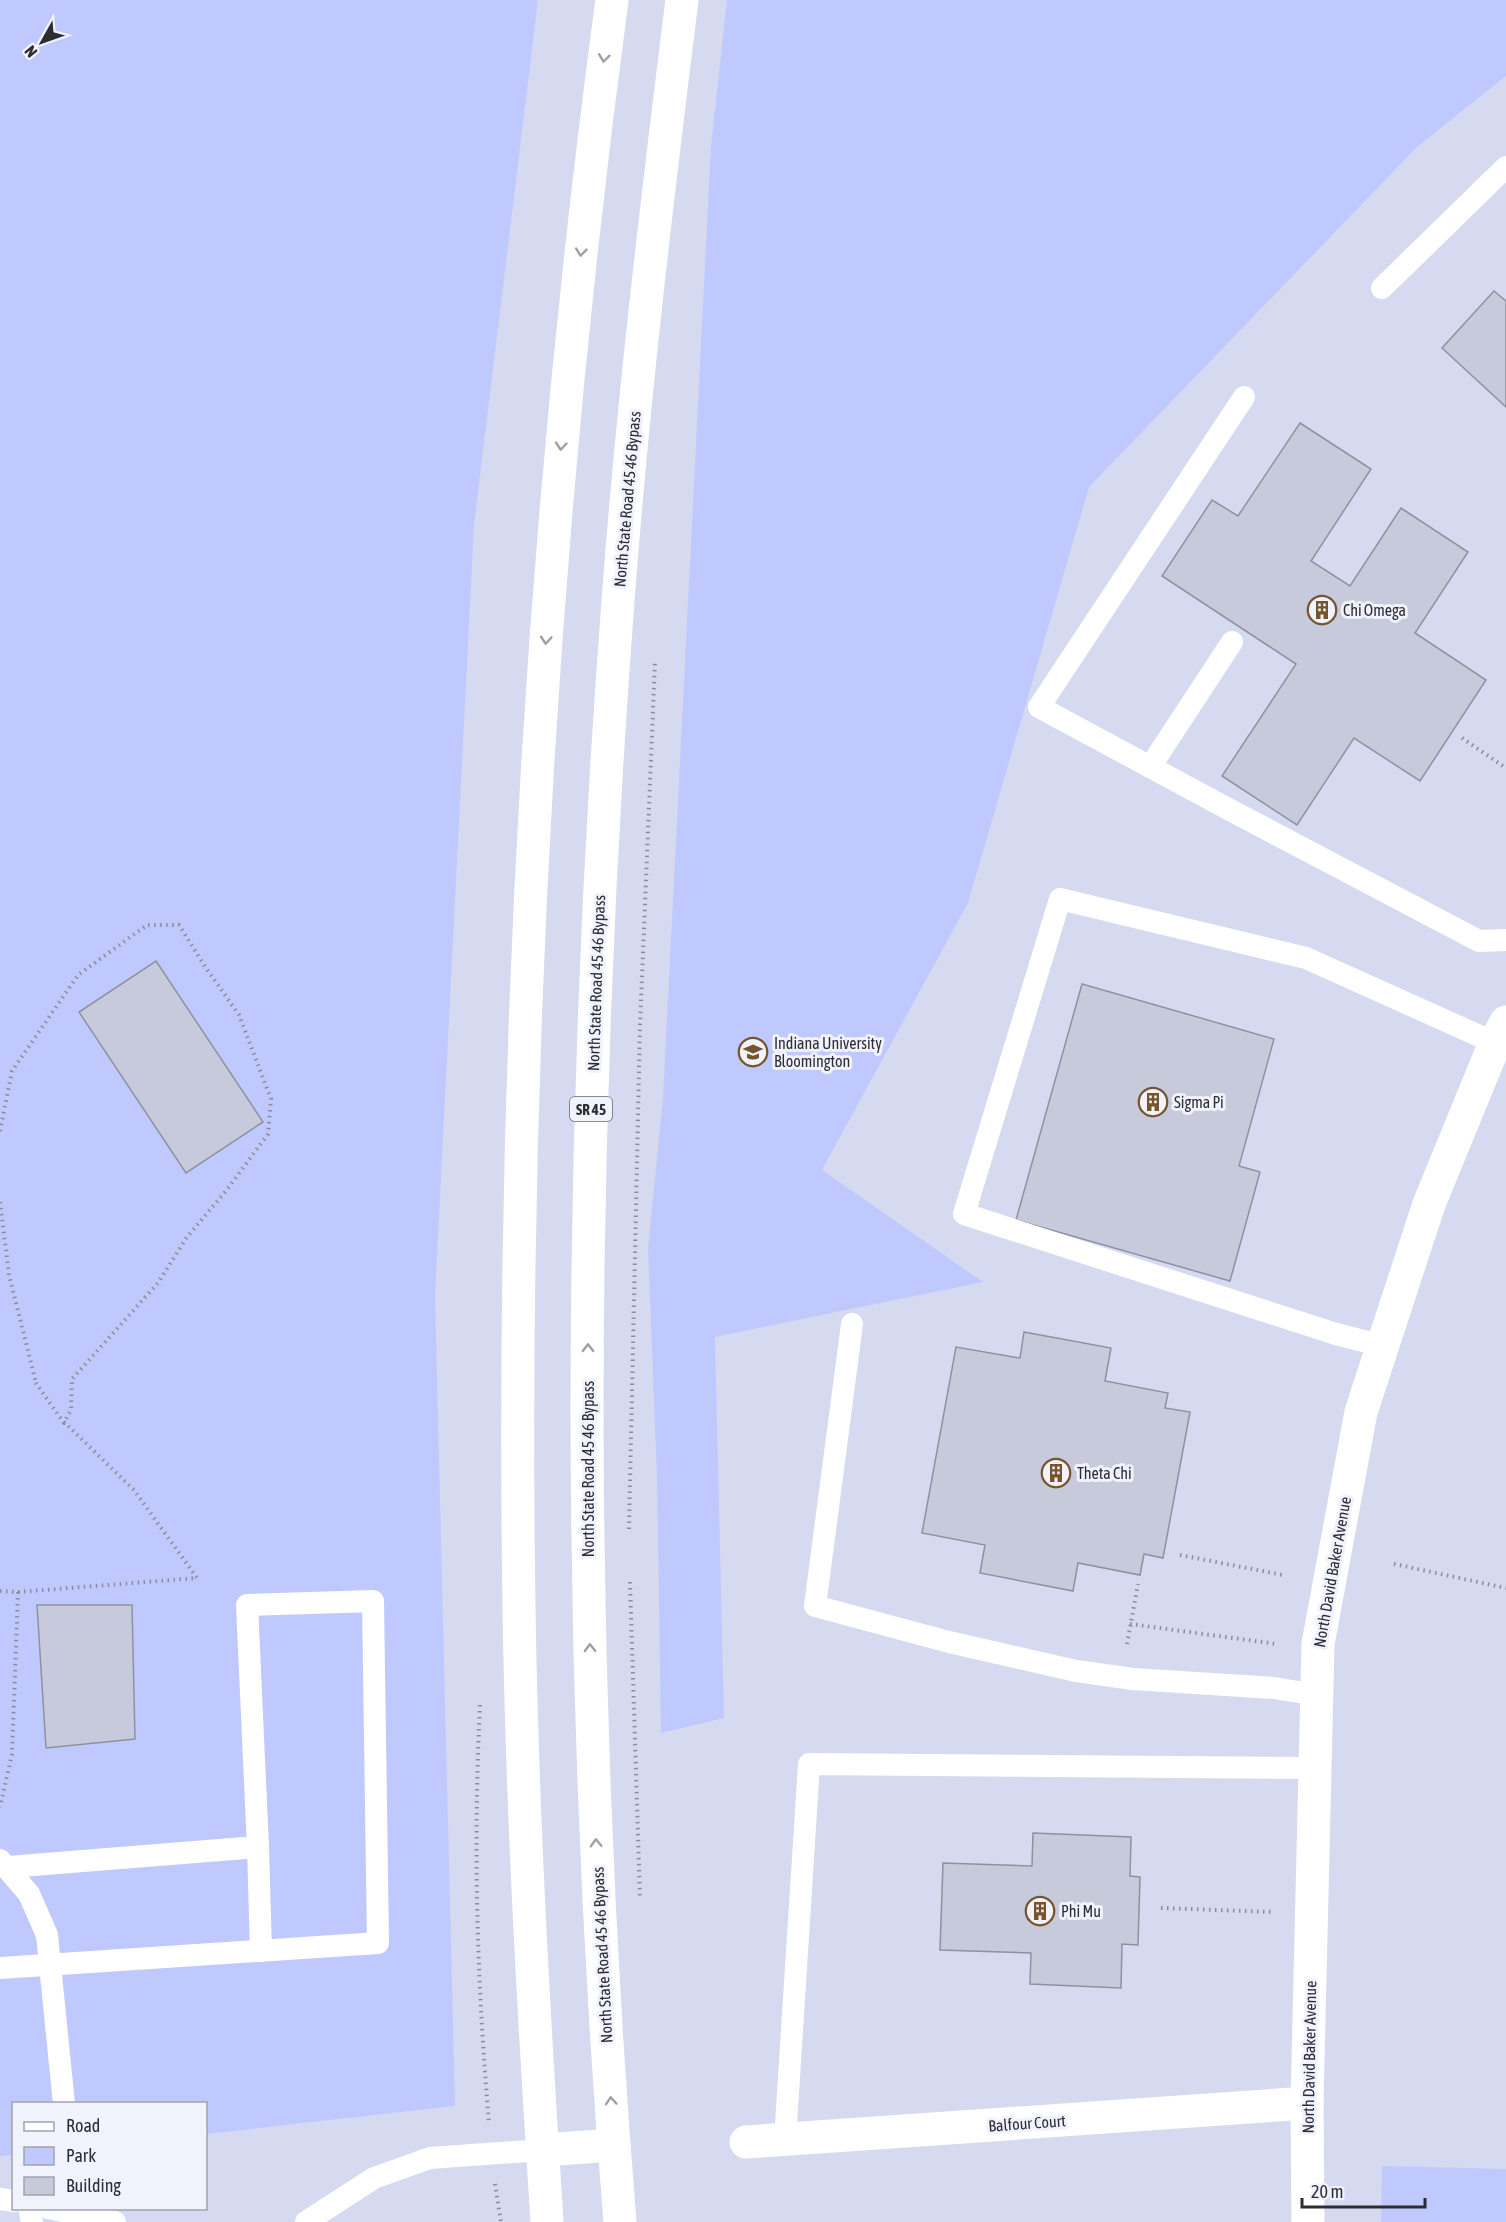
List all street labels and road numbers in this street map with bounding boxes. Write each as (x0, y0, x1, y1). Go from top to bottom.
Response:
street label: North State Road 45 46 Bypass (610, 410, 645, 588)
street label: North State Road 45 46 Bypass (584, 894, 609, 1072)
road number: SR 45 (570, 1097, 612, 1121)
street label: North State Road 45 46 Bypass (579, 1380, 598, 1557)
street label: North David Baker Avenue (1310, 1495, 1354, 1649)
street label: North State Road 45 46 Bypass (588, 1866, 617, 2044)
street label: North David Baker Avenue (1299, 1980, 1319, 2134)
street label: Balfour Court (988, 2111, 1067, 2135)

